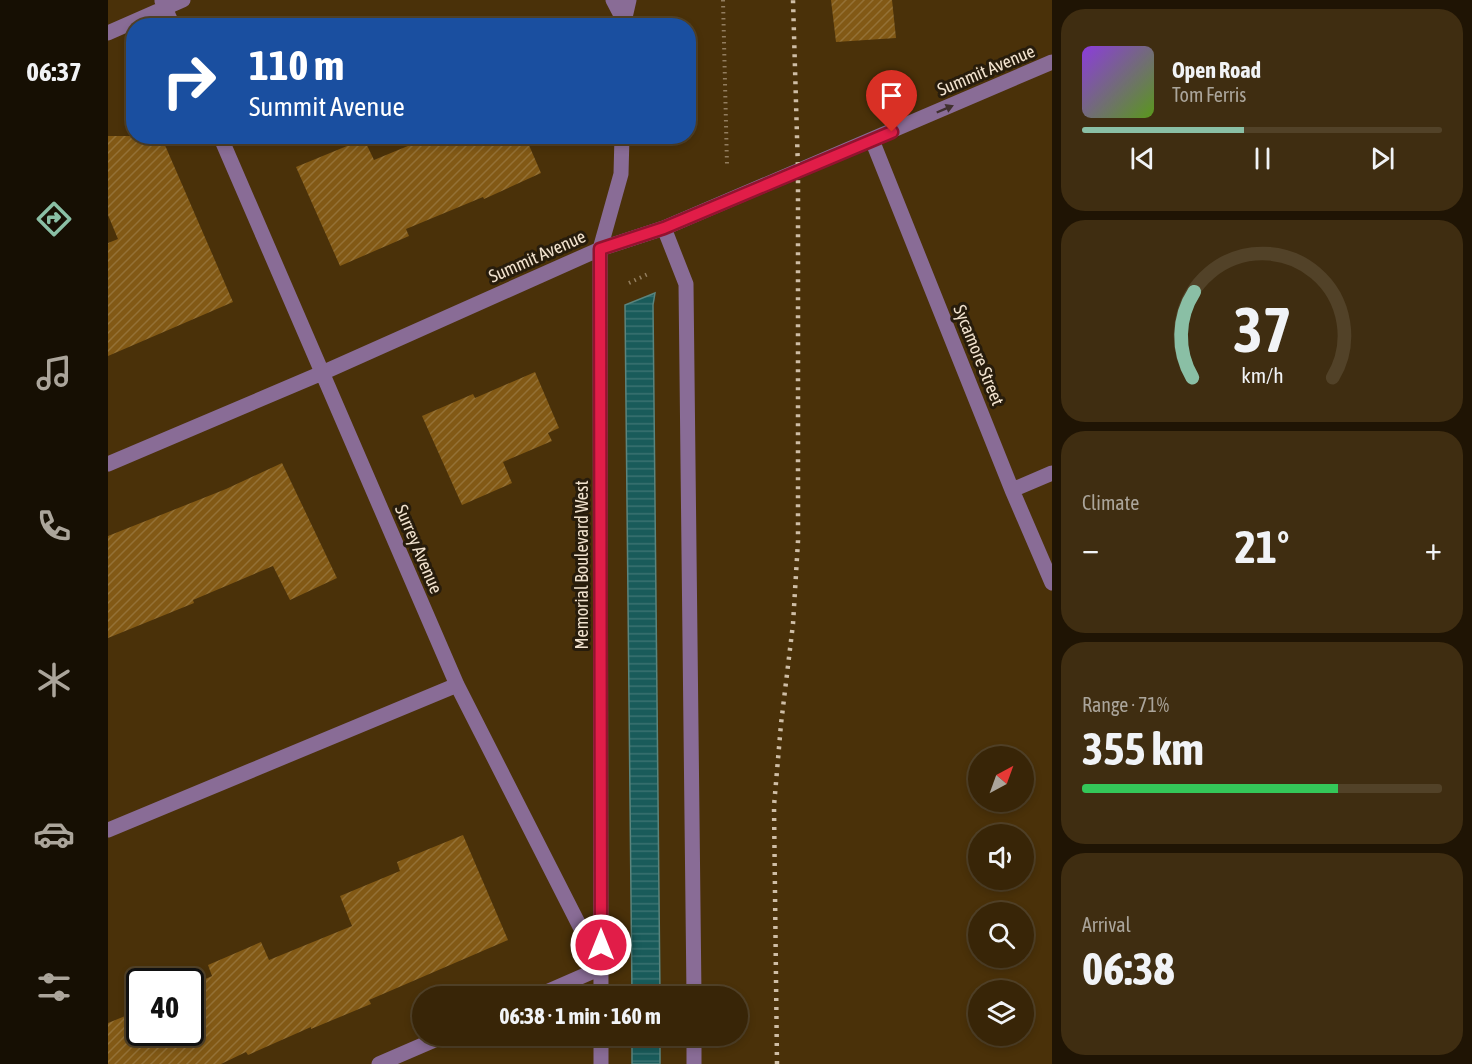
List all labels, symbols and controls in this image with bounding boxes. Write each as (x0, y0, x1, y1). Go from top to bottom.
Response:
street label: Summit Avenue (934, 40, 1038, 100)
text: 110 m (249, 41, 344, 89)
icon: right (150, 42, 228, 120)
text: 06:37 (26, 56, 82, 87)
text: Open Road (1172, 57, 1261, 83)
pin (866, 70, 917, 132)
icon: arrive (875, 79, 908, 112)
text: Tom Ferris (1172, 83, 1246, 106)
text: Summit Avenue (249, 91, 405, 122)
one-way arrow (936, 103, 954, 113)
icon: previous (1126, 142, 1159, 175)
icon: pause (1246, 142, 1279, 175)
icon: next (1366, 142, 1399, 175)
icon: directions (33, 198, 75, 240)
street label: Summit Avenue (485, 225, 589, 287)
text: 37 (1233, 294, 1291, 365)
street label: Sycamore Street (949, 302, 1009, 408)
icon: music (33, 352, 75, 394)
text: km/h (1241, 363, 1283, 388)
street label: Memorial Boulevard West (571, 480, 592, 650)
text: Climate (1082, 491, 1139, 514)
street label: Surrey Avenue (391, 501, 447, 597)
icon: phone (33, 505, 75, 547)
text: 21° (1235, 521, 1289, 573)
text: − (1082, 529, 1099, 567)
text: + (1425, 529, 1442, 567)
icon: climate (33, 659, 75, 701)
text: Range · 71% (1082, 693, 1169, 716)
text: 355 km (1082, 723, 1204, 775)
north arrow (968, 746, 1034, 812)
map controls (968, 746, 1034, 1046)
icon: car (33, 813, 75, 855)
button: sound (968, 824, 1034, 890)
button: search (968, 902, 1034, 968)
position arrow (569, 913, 633, 977)
text: Arrival (1082, 913, 1131, 936)
text: 06:38 (1082, 943, 1175, 995)
icon: filters (33, 966, 75, 1008)
speed limit sign: 40 (126, 968, 204, 1046)
button: layers (968, 980, 1034, 1046)
text: 06:38 · 1 min · 160 m (499, 1003, 661, 1029)

